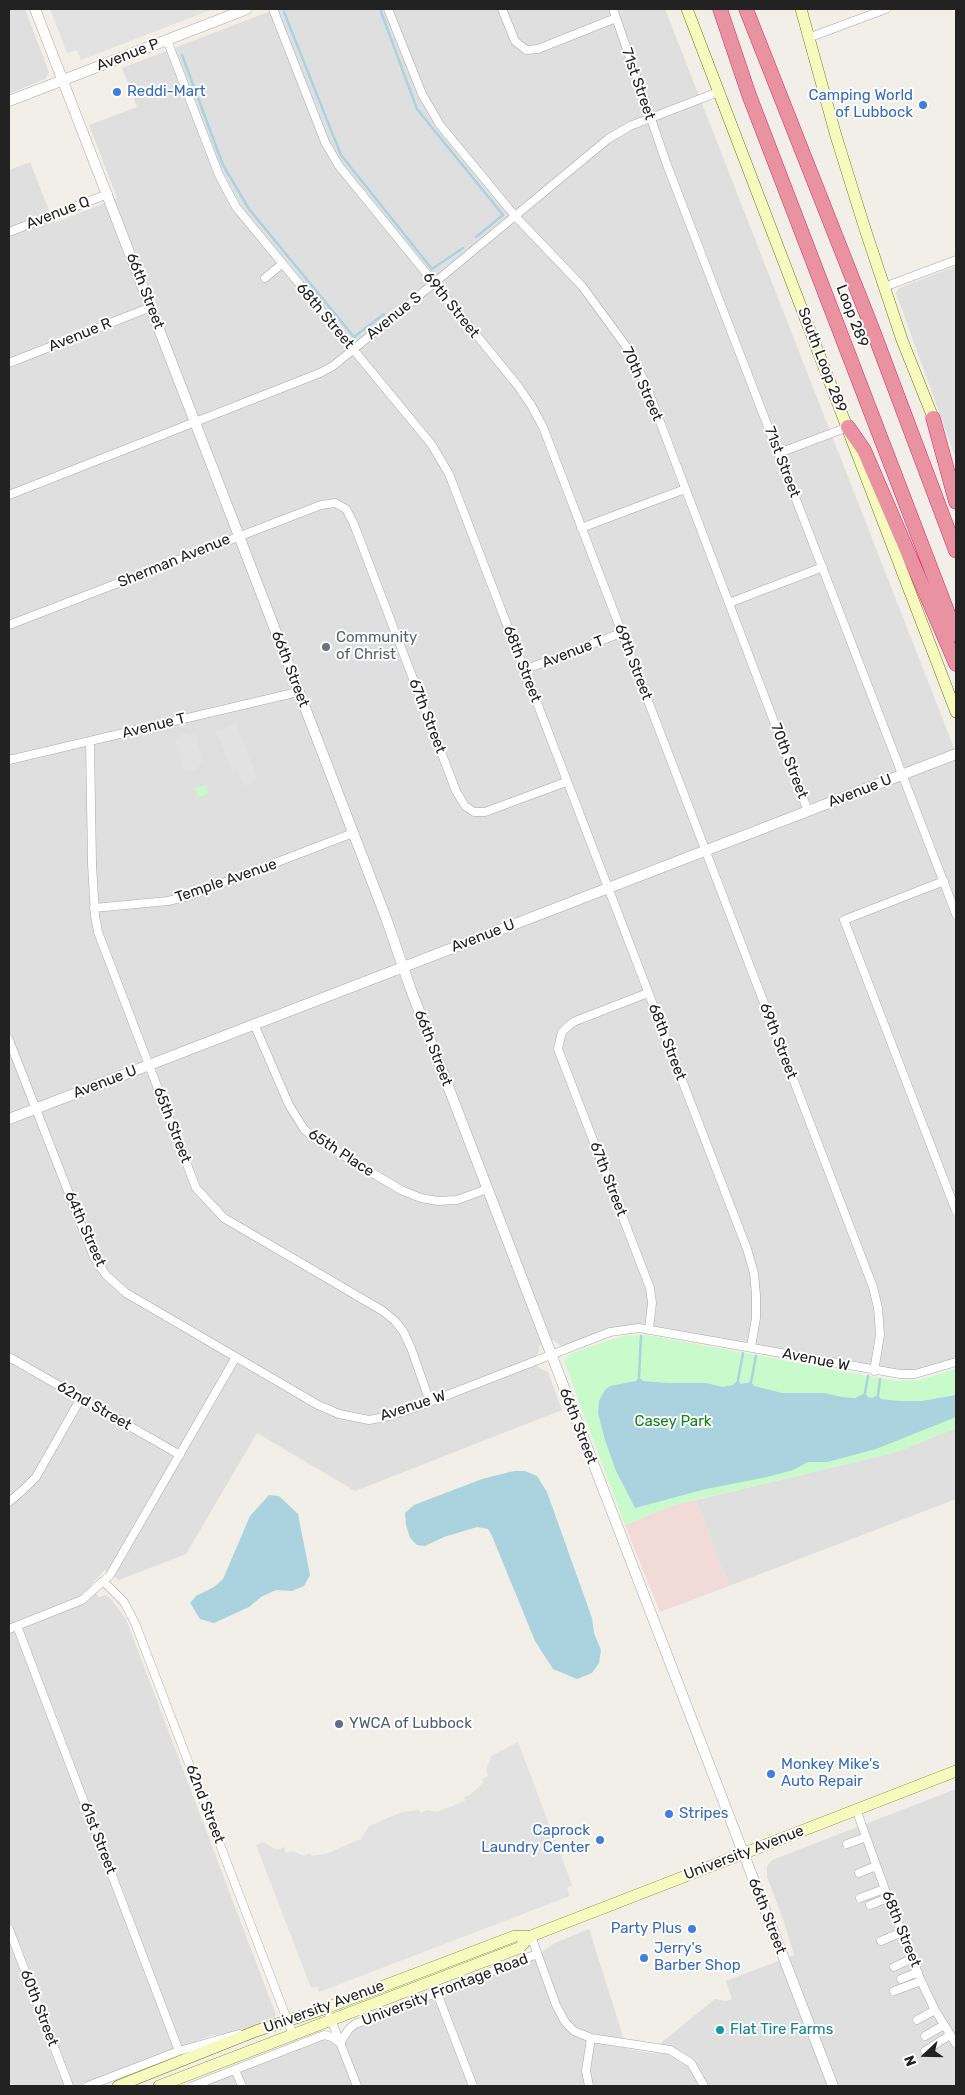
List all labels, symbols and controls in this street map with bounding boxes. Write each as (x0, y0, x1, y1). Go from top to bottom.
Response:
street label: Avenue P (94, 35, 162, 75)
street label: 71st Street (617, 46, 659, 122)
place label: Reddi-Mart (127, 83, 206, 101)
marker: Reddi-Mart (111, 86, 123, 98)
place label: Camping World of Lubbock (809, 87, 913, 122)
marker: Camping World of Lubbock (917, 99, 929, 111)
street label: Avenue Q (24, 193, 92, 233)
street label: 66th Street (122, 250, 168, 332)
street label: 69th Street (419, 268, 483, 342)
street label: 68th Street (292, 279, 358, 353)
street label: Loop 289 (832, 282, 872, 350)
street label: Avenue S (363, 288, 425, 344)
street label: South Loop 289 (794, 305, 850, 415)
street label: Avenue R (46, 314, 114, 356)
street label: 70th Street (618, 344, 666, 424)
street label: 71st Street (760, 424, 804, 500)
street label: Sherman Avenue (115, 530, 233, 592)
street label: 69th Street (610, 621, 656, 703)
street label: 68th Street (499, 623, 545, 705)
street label: 66th Street (267, 628, 313, 710)
place label: Community of Christ (336, 629, 417, 664)
street label: Avenue T (539, 632, 607, 672)
marker: Community of Christ (320, 641, 332, 653)
street label: 67th Street (405, 676, 449, 756)
street label: Avenue T (120, 709, 188, 743)
street label: 70th Street (766, 721, 812, 801)
street label: Avenue U (826, 771, 894, 811)
street label: Temple Avenue (173, 855, 279, 907)
street label: Avenue U (449, 916, 517, 956)
street label: 69th Street (755, 1000, 801, 1082)
street label: 68th Street (644, 1001, 690, 1083)
street label: 66th Street (410, 1007, 456, 1089)
street label: Avenue U (71, 1062, 139, 1102)
street label: 65th Street (149, 1084, 195, 1166)
street label: 65th Place (305, 1125, 377, 1181)
street label: 67th Street (586, 1139, 630, 1219)
street label: 64th Street (60, 1189, 110, 1269)
street label: Avenue W (781, 1345, 851, 1375)
street label: 62nd Street (54, 1377, 134, 1435)
street label: 66th Street (555, 1385, 601, 1467)
street label: Avenue W (378, 1387, 448, 1425)
park label: Casey Park (634, 1413, 712, 1431)
place label: YWCA of Lubbock (349, 1715, 472, 1733)
marker: YWCA of Lubbock (333, 1718, 345, 1730)
place label: Monkey Mike's Auto Repair (781, 1756, 880, 1791)
street label: 62nd Street (182, 1762, 228, 1846)
marker: Monkey Mike's Auto Repair (765, 1768, 777, 1780)
street label: 61st Street (76, 1799, 120, 1877)
place label: Stripes (679, 1805, 729, 1823)
marker: Stripes (663, 1808, 675, 1820)
place label: Caprock Laundry Center (481, 1822, 590, 1857)
street label: University Avenue (681, 1822, 807, 1884)
marker: Caprock Laundry Center (594, 1834, 606, 1846)
street label: 66th Street (744, 1875, 790, 1957)
street label: 68th Street (878, 1888, 924, 1970)
place label: Party Plus (611, 1920, 682, 1938)
marker: Party Plus (686, 1923, 698, 1935)
place label: Jerry's Barber Shop (654, 1940, 741, 1975)
street label: University Frontage Road (359, 1950, 531, 2030)
marker: Jerry's Barber Shop (638, 1952, 650, 1964)
street label: 60th Street (16, 1967, 62, 2049)
street label: University Avenue (261, 1977, 387, 2037)
place label: Flat Tire Farms (730, 2021, 833, 2039)
marker: Flat Tire Farms (714, 2024, 726, 2036)
north arrow (900, 2030, 950, 2080)
text: N (901, 2053, 920, 2068)

